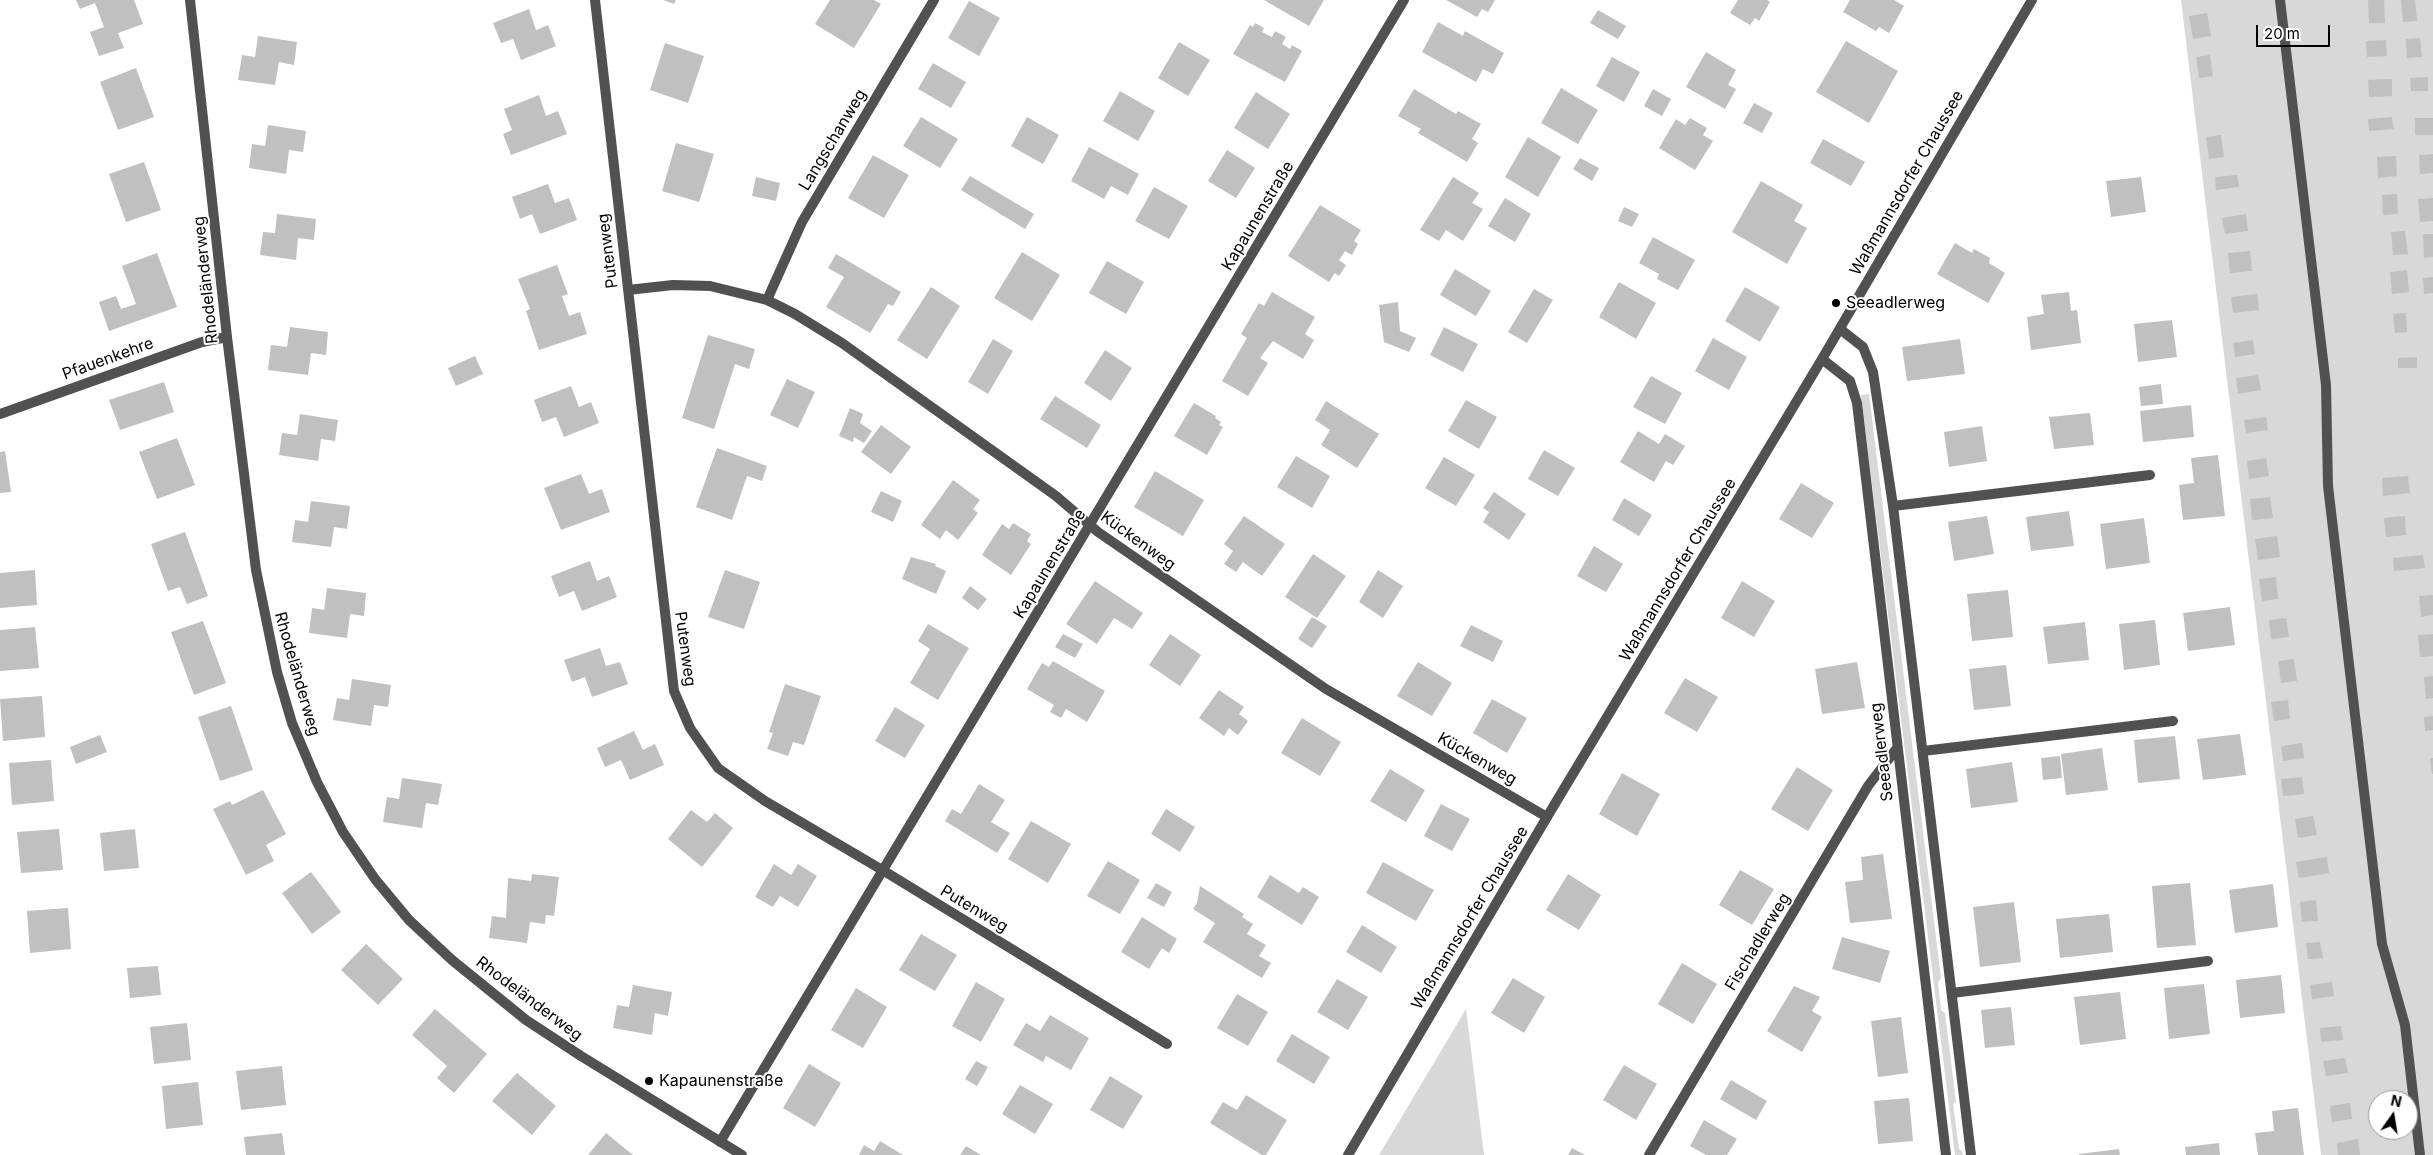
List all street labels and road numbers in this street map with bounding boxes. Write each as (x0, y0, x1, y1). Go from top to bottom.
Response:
street label: Langschanweg (795, 86, 871, 194)
street label: Waßmannsdorfer Chaussee (1846, 87, 1968, 279)
street label: Kapaunenstraße (1218, 158, 1298, 274)
street label: Putenweg (594, 212, 622, 290)
street label: Rhodeländerweg (190, 215, 222, 345)
street label: Pfauenkehre (60, 334, 156, 384)
street label: Waßmannsdorfer Chaussee (1616, 475, 1740, 665)
street label: Kapaunenstraße (1010, 506, 1090, 622)
street label: Kückenweg (1097, 507, 1179, 575)
street label: Rhodeländerweg (270, 610, 324, 738)
street label: Putenweg (670, 610, 700, 688)
street label: Seeadlerweg (1866, 702, 1898, 802)
street label: Kückenweg (1434, 729, 1520, 789)
street label: Waßmannsdorfer Chaussee (1408, 823, 1532, 1013)
street label: Putenweg (937, 881, 1011, 937)
street label: Fischadlerweg (1721, 890, 1795, 994)
street label: Rhodeländerweg (472, 953, 586, 1045)

